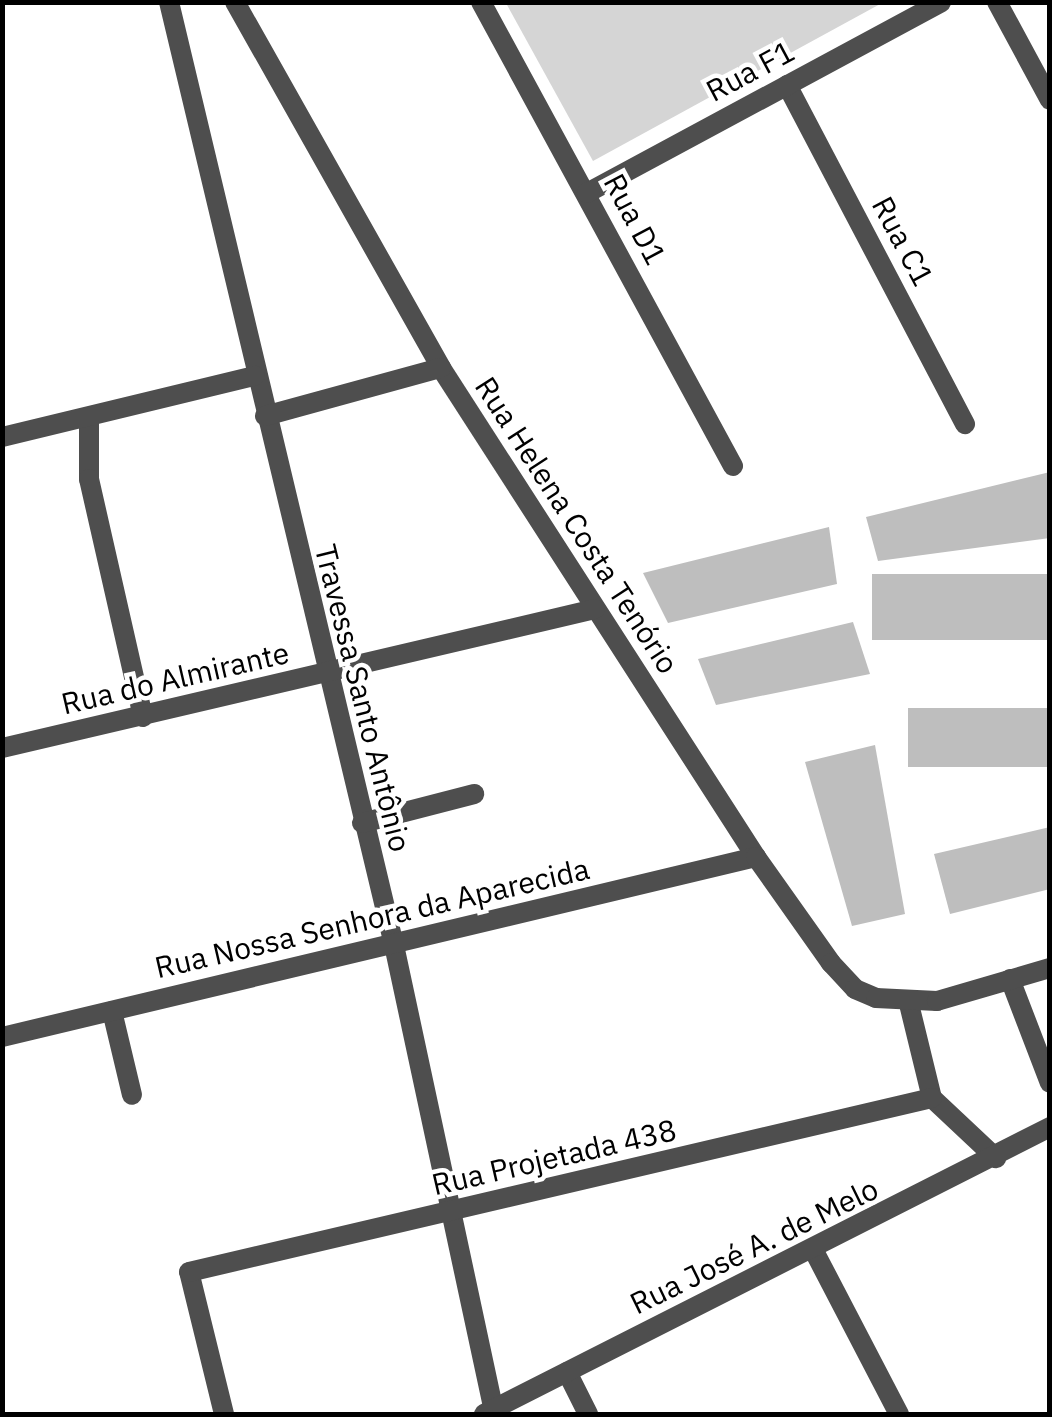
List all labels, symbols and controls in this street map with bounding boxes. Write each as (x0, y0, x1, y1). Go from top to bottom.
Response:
street label: Rua F1 (700, 33, 800, 109)
street label: Rua D1 (596, 168, 674, 270)
street label: Rua C1 (865, 190, 941, 292)
street label: Rua Helena Costa Tenório (468, 370, 686, 680)
street label: Travessa Santo Antônio (307, 541, 419, 855)
street label: Rua do Almirante (58, 634, 292, 722)
street label: Rua Nossa Senhora da Aparecida (151, 850, 593, 986)
street label: Rua Projetada 438 (428, 1111, 680, 1203)
street label: Rua José A. de Melo (624, 1170, 884, 1322)

